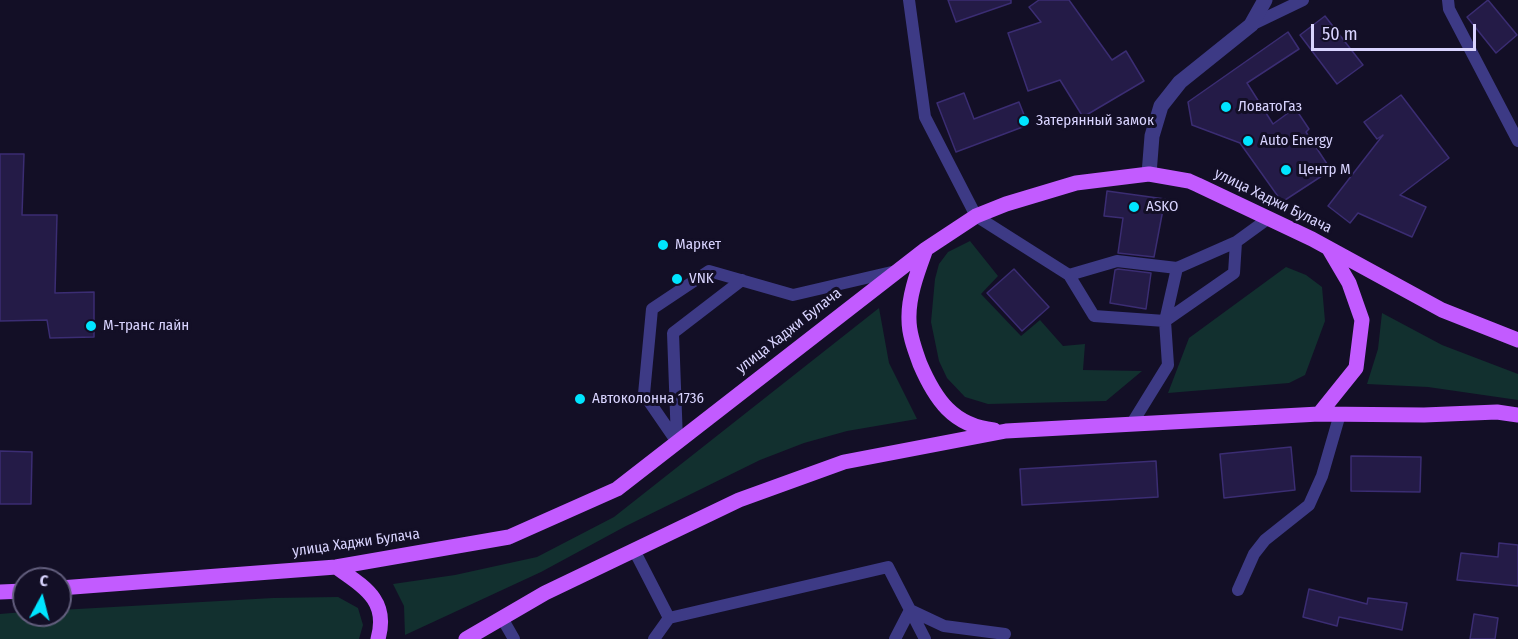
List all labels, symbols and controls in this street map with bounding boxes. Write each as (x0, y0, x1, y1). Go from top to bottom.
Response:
scale bar (1314, 12, 1479, 50)
text: 50 m (1322, 23, 1358, 45)
place label: ЛоватоГаз (1238, 98, 1302, 116)
marker: ЛоватоГаз (1219, 100, 1233, 114)
place label: Затерянный замок (1036, 112, 1154, 130)
marker: Затерянный замок (1017, 114, 1031, 128)
place label: Auto Energy (1260, 132, 1333, 150)
marker: Auto Energy (1241, 134, 1255, 148)
place label: Центр М (1298, 161, 1351, 179)
marker: Центр М (1279, 163, 1293, 177)
street label: улица Хаджи Булача (1211, 165, 1335, 237)
place label: ASKO (1146, 198, 1178, 216)
marker: ASKO (1127, 200, 1141, 214)
place label: Маркет (675, 236, 721, 254)
marker: Маркет (656, 238, 670, 252)
place label: VNK (689, 270, 714, 288)
marker: VNK (670, 272, 684, 286)
street label: улица Хаджи Булача (733, 284, 845, 378)
place label: М-транс лайн (103, 317, 189, 335)
marker: М-транс лайн (84, 319, 98, 333)
place label: Автоколонна 1736 (592, 390, 704, 408)
marker: Автоколонна 1736 (573, 392, 587, 406)
street label: улица Хаджи Булача (291, 525, 421, 561)
north arrow (12, 567, 72, 627)
text: С (39, 571, 49, 591)

